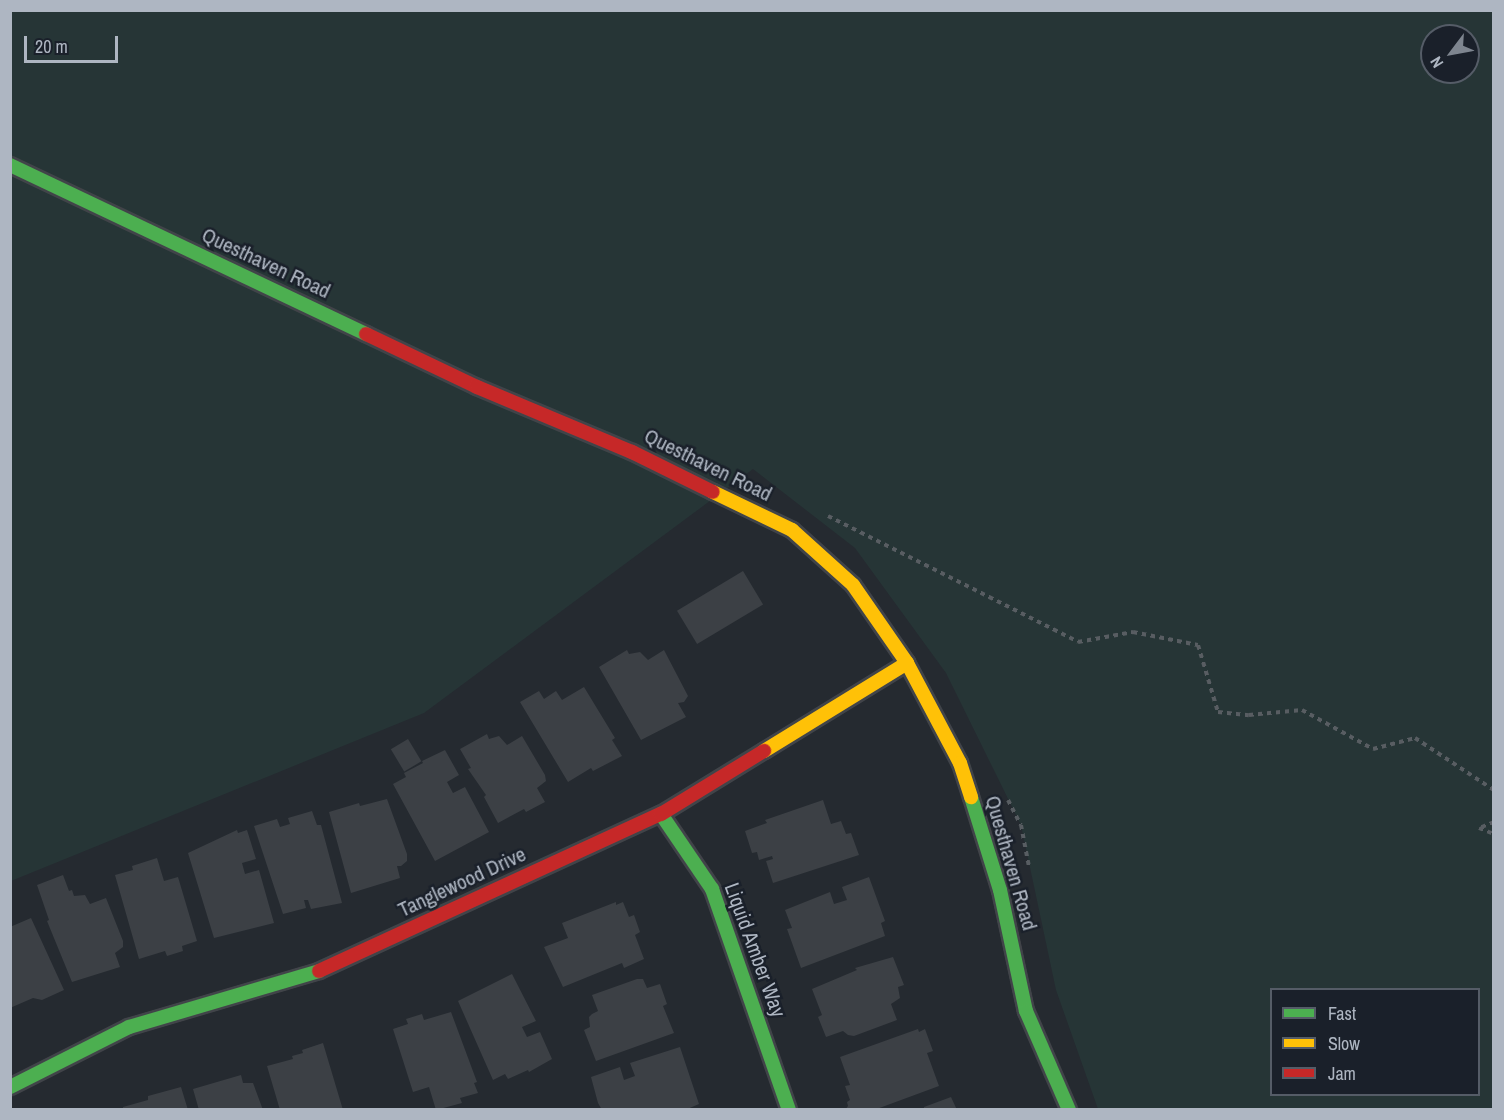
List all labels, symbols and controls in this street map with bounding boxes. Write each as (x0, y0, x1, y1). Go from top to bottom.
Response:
scale bar (27, 24, 122, 62)
north arrow (1420, 24, 1480, 84)
text: 20 m (35, 34, 68, 59)
text: N (1425, 53, 1448, 72)
street label: Questhaven Road (198, 222, 334, 304)
street label: Questhaven Road (640, 423, 776, 507)
street label: Questhaven Road (980, 793, 1042, 933)
street label: Tanglewood Drive (394, 841, 530, 923)
street label: Liquid Amber Way (719, 879, 791, 1021)
legend (1270, 988, 1480, 1096)
text: Fast (1328, 1001, 1356, 1026)
text: Slow (1328, 1031, 1360, 1056)
text: Jam (1328, 1061, 1356, 1086)

